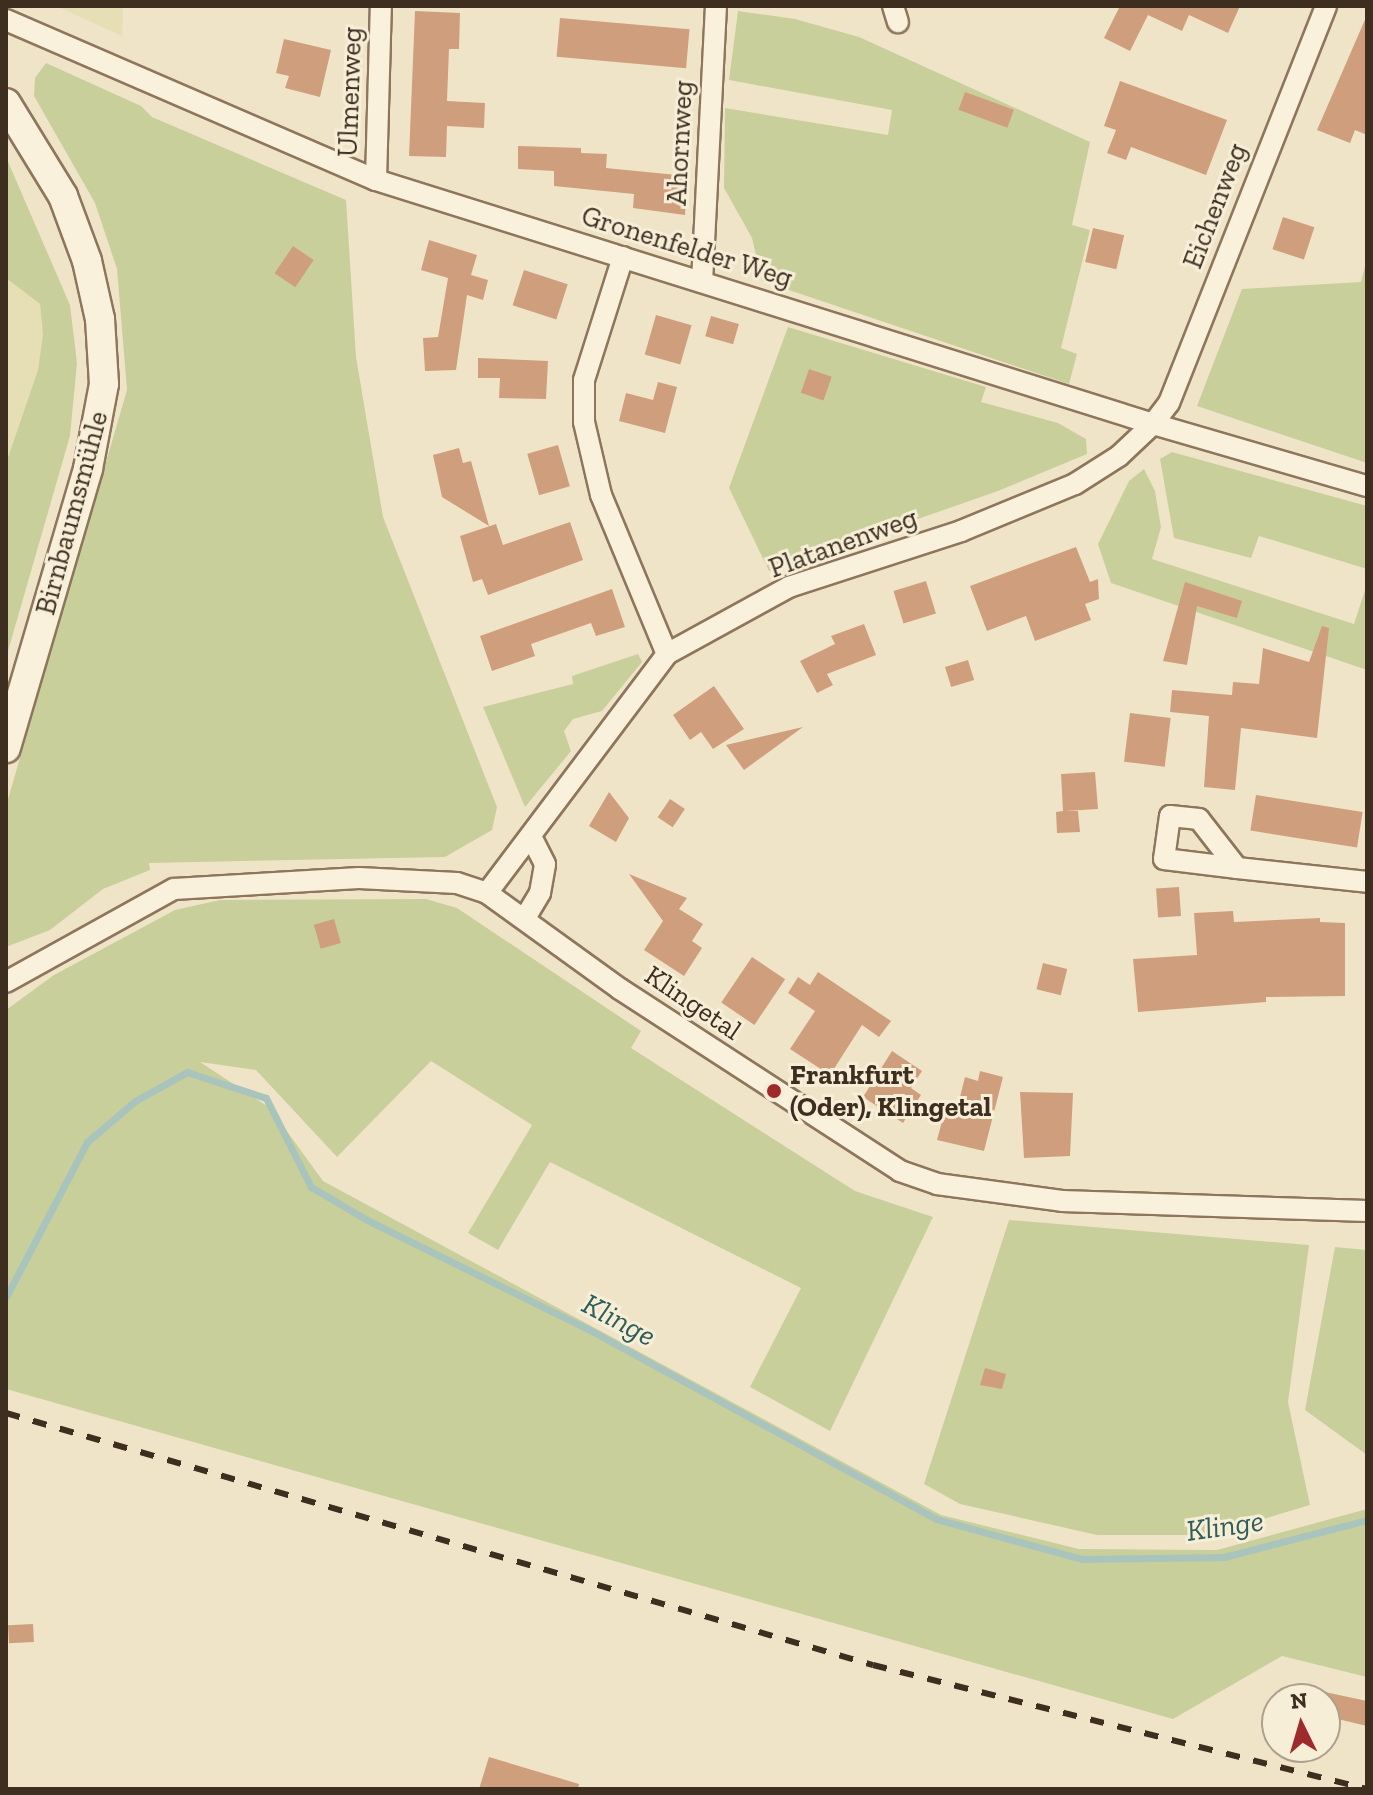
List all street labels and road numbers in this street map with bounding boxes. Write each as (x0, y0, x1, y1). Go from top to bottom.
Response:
street label: Ulmenweg (331, 26, 369, 158)
street label: Ahornweg (660, 80, 700, 206)
street label: Eichenweg (1176, 139, 1254, 273)
street label: Gronenfelder Weg (577, 199, 797, 295)
street label: Birnbaumsmühle (29, 408, 115, 618)
street label: Platanenweg (764, 501, 922, 585)
street label: Klingetal (638, 959, 748, 1047)

